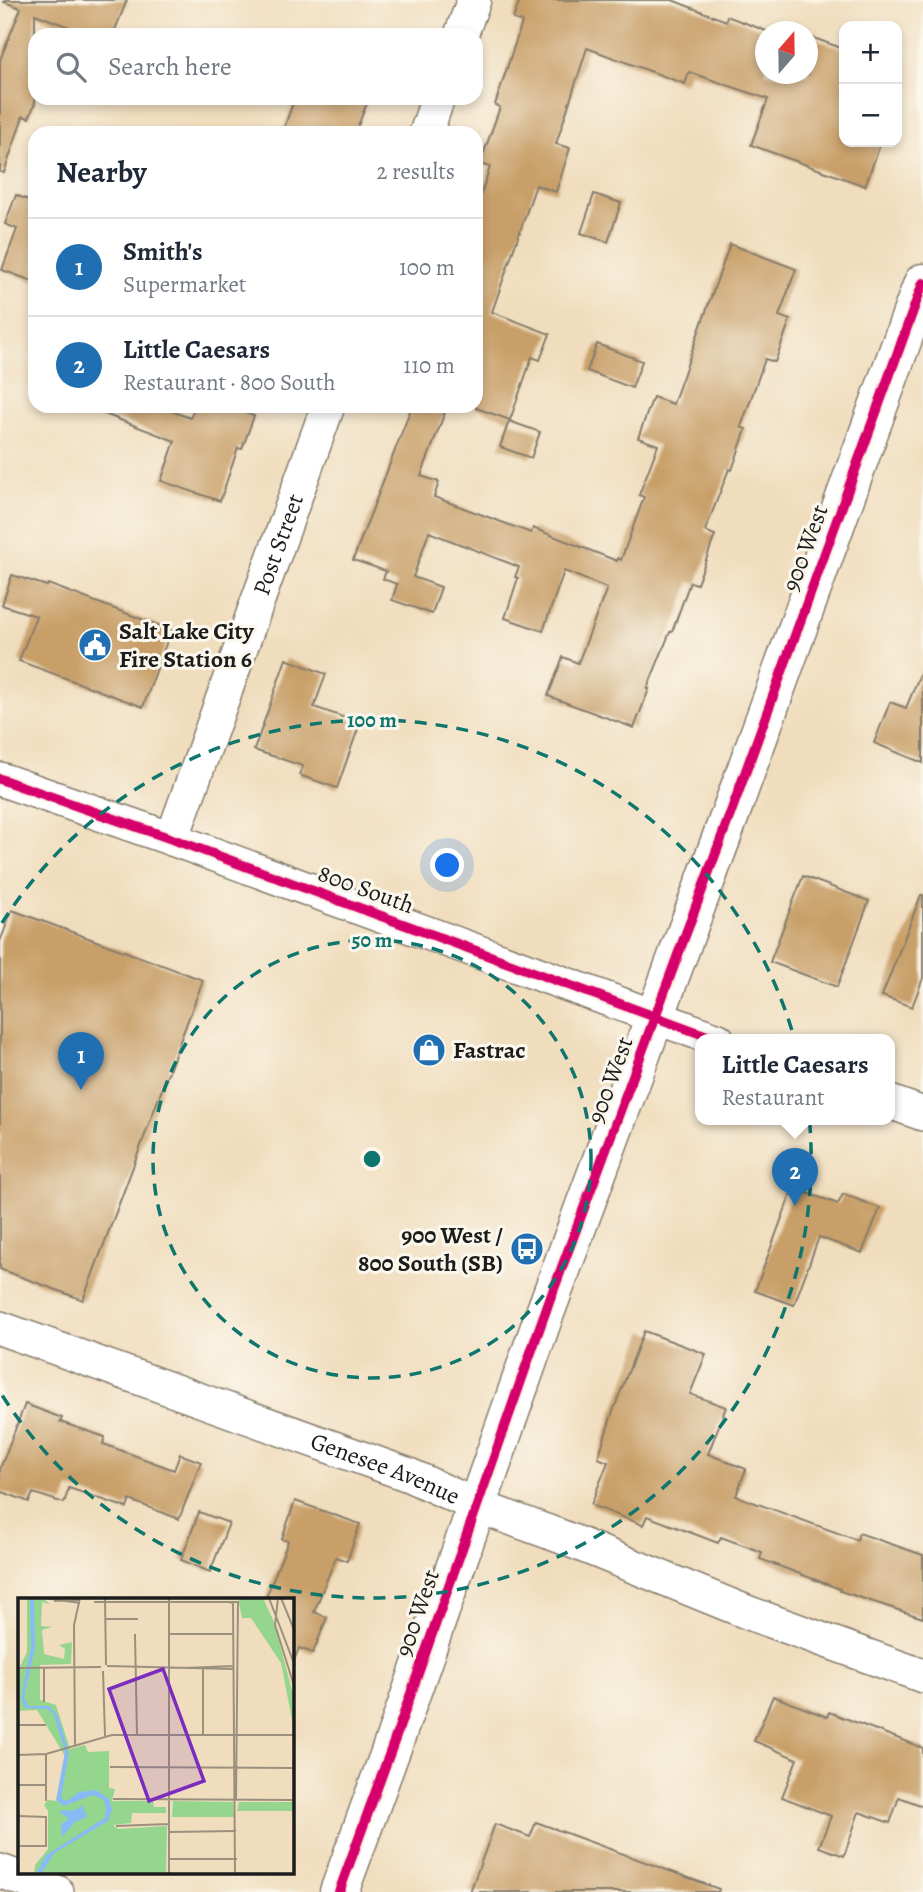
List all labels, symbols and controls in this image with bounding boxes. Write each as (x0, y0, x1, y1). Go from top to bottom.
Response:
north arrow (755, 21, 818, 84)
map controls (839, 21, 902, 147)
button: + (839, 21, 902, 84)
search box (28, 28, 483, 105)
icon: search (52, 48, 90, 86)
text: Search here (108, 49, 232, 84)
button: − (839, 84, 902, 147)
text: Nearby (56, 152, 147, 192)
text: 2 results (377, 156, 455, 187)
text: Smith's (123, 234, 203, 269)
text: 1 (75, 252, 83, 283)
text: 100 m (399, 252, 455, 283)
text: Supermarket (123, 269, 246, 300)
text: Little Caesars (123, 332, 270, 367)
text: 2 (73, 350, 85, 381)
text: 110 m (403, 350, 455, 381)
text: Restaurant · 800 South (123, 367, 336, 398)
street label: Post Street (245, 489, 311, 600)
street label: 900 West (775, 500, 835, 596)
place label: Salt Lake City Fire Station 6 (119, 615, 255, 675)
public building icon: Salt Lake City Fire Station 6 (76, 626, 114, 664)
text: 100 m (347, 706, 397, 734)
your location (430, 848, 464, 882)
street label: 800 South (314, 857, 419, 921)
text: 50 m (352, 926, 393, 954)
shop icon: Fastrac (410, 1031, 448, 1069)
pin: 1 (58, 1032, 104, 1090)
street label: 900 West (580, 1032, 640, 1128)
place label: Fastrac (453, 1034, 526, 1066)
popup (695, 1034, 895, 1125)
text: Little Caesars (721, 1047, 869, 1082)
text: Restaurant (721, 1082, 825, 1113)
centre of rings (360, 1147, 384, 1171)
pin: 2 (772, 1148, 818, 1206)
place label: 900 West / 800 South (SB) (358, 1219, 503, 1279)
bus stop icon: 900 West / 800 South (SB) (508, 1230, 546, 1268)
street label: Genesee Avenue (306, 1425, 465, 1512)
street label: 900 West (387, 1565, 447, 1661)
inset map (18, 1598, 294, 1874)

